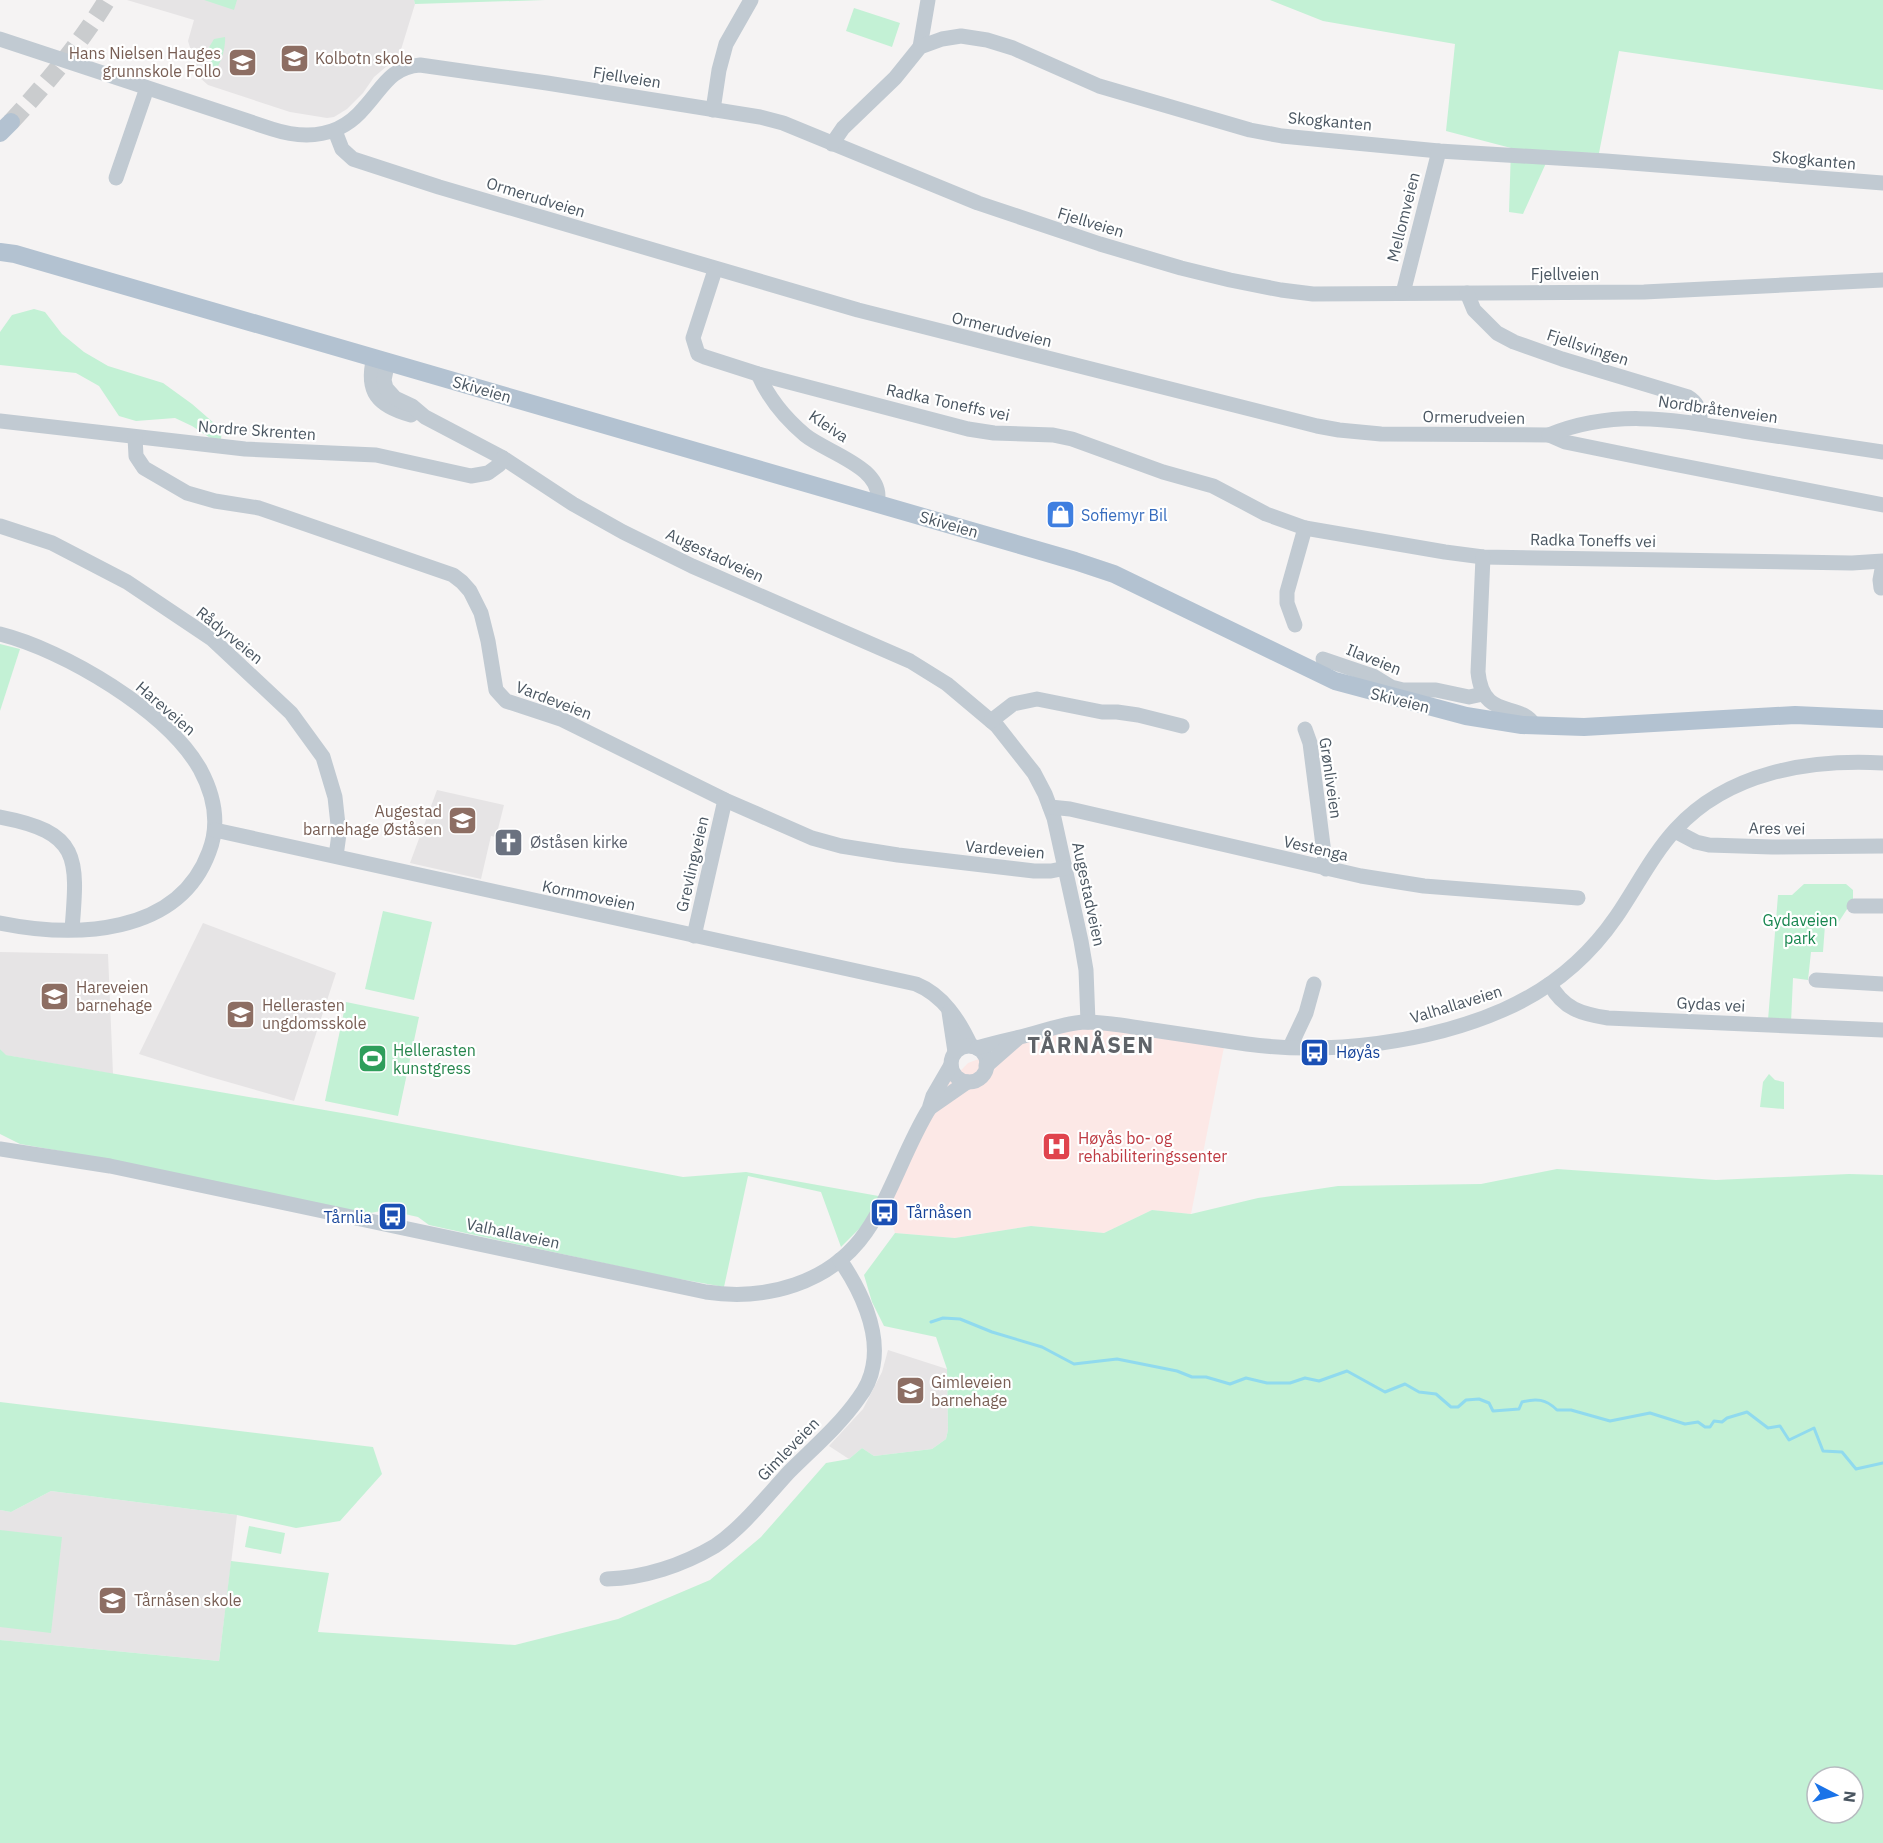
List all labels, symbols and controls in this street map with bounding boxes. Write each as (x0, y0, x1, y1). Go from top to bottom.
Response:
school or university icon: Kolbotn skole (278, 42, 310, 74)
place label: Hans Nielsen Hauges grunnskole Follo (69, 43, 221, 81)
school or university icon: Hans Nielsen Hauges grunnskole Follo (226, 46, 258, 78)
place label: Kolbotn skole (315, 48, 413, 68)
street label: Fjellveien (592, 62, 662, 92)
street label: Skogkanten (1287, 107, 1373, 135)
street label: Skogkanten (1771, 146, 1857, 174)
street label: Mellomveien (1382, 170, 1424, 264)
street label: Ormerudveien (484, 172, 588, 222)
street label: Fjellveien (1055, 202, 1127, 242)
street label: Fjellveien (1531, 264, 1599, 284)
street label: Ormerudveien (950, 307, 1054, 351)
street label: Fjellsvingen (1545, 324, 1631, 370)
street label: Skiveien (450, 371, 514, 407)
street label: Radka Toneffs vei (884, 379, 1012, 425)
street label: Nordbråtenveien (1657, 391, 1779, 427)
street label: Kleiva (805, 406, 853, 447)
street label: Ormerudveien (1423, 406, 1525, 428)
street label: Nordre Skrenten (197, 416, 317, 444)
shop icon: Sofiemyr Bil (1044, 499, 1076, 531)
place label: Sofiemyr Bil (1081, 505, 1167, 525)
street label: Skiveien (917, 506, 981, 542)
street label: Augestadveien (663, 524, 767, 586)
street label: Radka Toneffs vei (1530, 529, 1656, 551)
street label: Rådyrveien (192, 602, 268, 668)
street label: Ilaveien (1344, 639, 1404, 679)
street label: Vardeveien (513, 676, 595, 724)
street label: Hareveien (132, 677, 200, 739)
street label: Skiveien (1368, 683, 1432, 717)
street label: Grønliveien (1315, 736, 1347, 820)
place label: Augestad barnehage Øståsen (303, 801, 442, 839)
school or university icon: Augestad barnehage Øståsen (447, 804, 479, 836)
street label: Grevlingveien (671, 814, 713, 914)
street label: Ares vei (1748, 818, 1806, 838)
church icon: Øståsen kirke (493, 826, 525, 858)
street label: Vestenga (1282, 831, 1351, 865)
place label: Øståsen kirke (530, 832, 628, 852)
street label: Vardeveien (964, 836, 1046, 862)
street label: Augestadveien (1068, 840, 1110, 948)
street label: Kornmoveien (541, 875, 637, 915)
park label: Gydaveien park (1762, 910, 1838, 948)
place label: Hareveien barnehage (76, 977, 153, 1015)
school or university icon: Hareveien barnehage (39, 980, 71, 1012)
street label: Valhallaveien (1408, 981, 1504, 1027)
street label: Gydas vei (1676, 992, 1746, 1016)
place label: Hellerasten ungdomsskole (262, 995, 367, 1033)
school or university icon: Hellerasten ungdomsskole (225, 998, 257, 1030)
district label: TÅRNÅSEN (1027, 1030, 1155, 1059)
bus stop icon: Høyås (1299, 1036, 1331, 1068)
place label: Hellerasten kunstgress (393, 1040, 476, 1078)
place label: Høyås (1336, 1042, 1380, 1062)
sports icon: Hellerasten kunstgress (356, 1043, 388, 1075)
place label: Høyås bo- og rehabiliteringssenter (1078, 1128, 1227, 1166)
hospital icon: Høyås bo- og rehabiliteringssenter (1041, 1131, 1073, 1163)
bus stop icon: Tårnåsen (869, 1196, 901, 1228)
bus stop icon: Tårnlia (377, 1201, 409, 1233)
place label: Tårnåsen (906, 1202, 972, 1222)
place label: Tårnlia (324, 1207, 372, 1227)
street label: Valhallaveien (464, 1213, 562, 1253)
place label: Gimleveien barnehage (931, 1372, 1012, 1410)
school or university icon: Gimleveien barnehage (894, 1375, 926, 1407)
street label: Gimleveien (753, 1413, 823, 1485)
school or university icon: Tårnåsen skole (97, 1584, 129, 1616)
place label: Tårnåsen skole (134, 1590, 242, 1610)
north arrow (1805, 1765, 1865, 1825)
text: N (1839, 1790, 1861, 1804)

